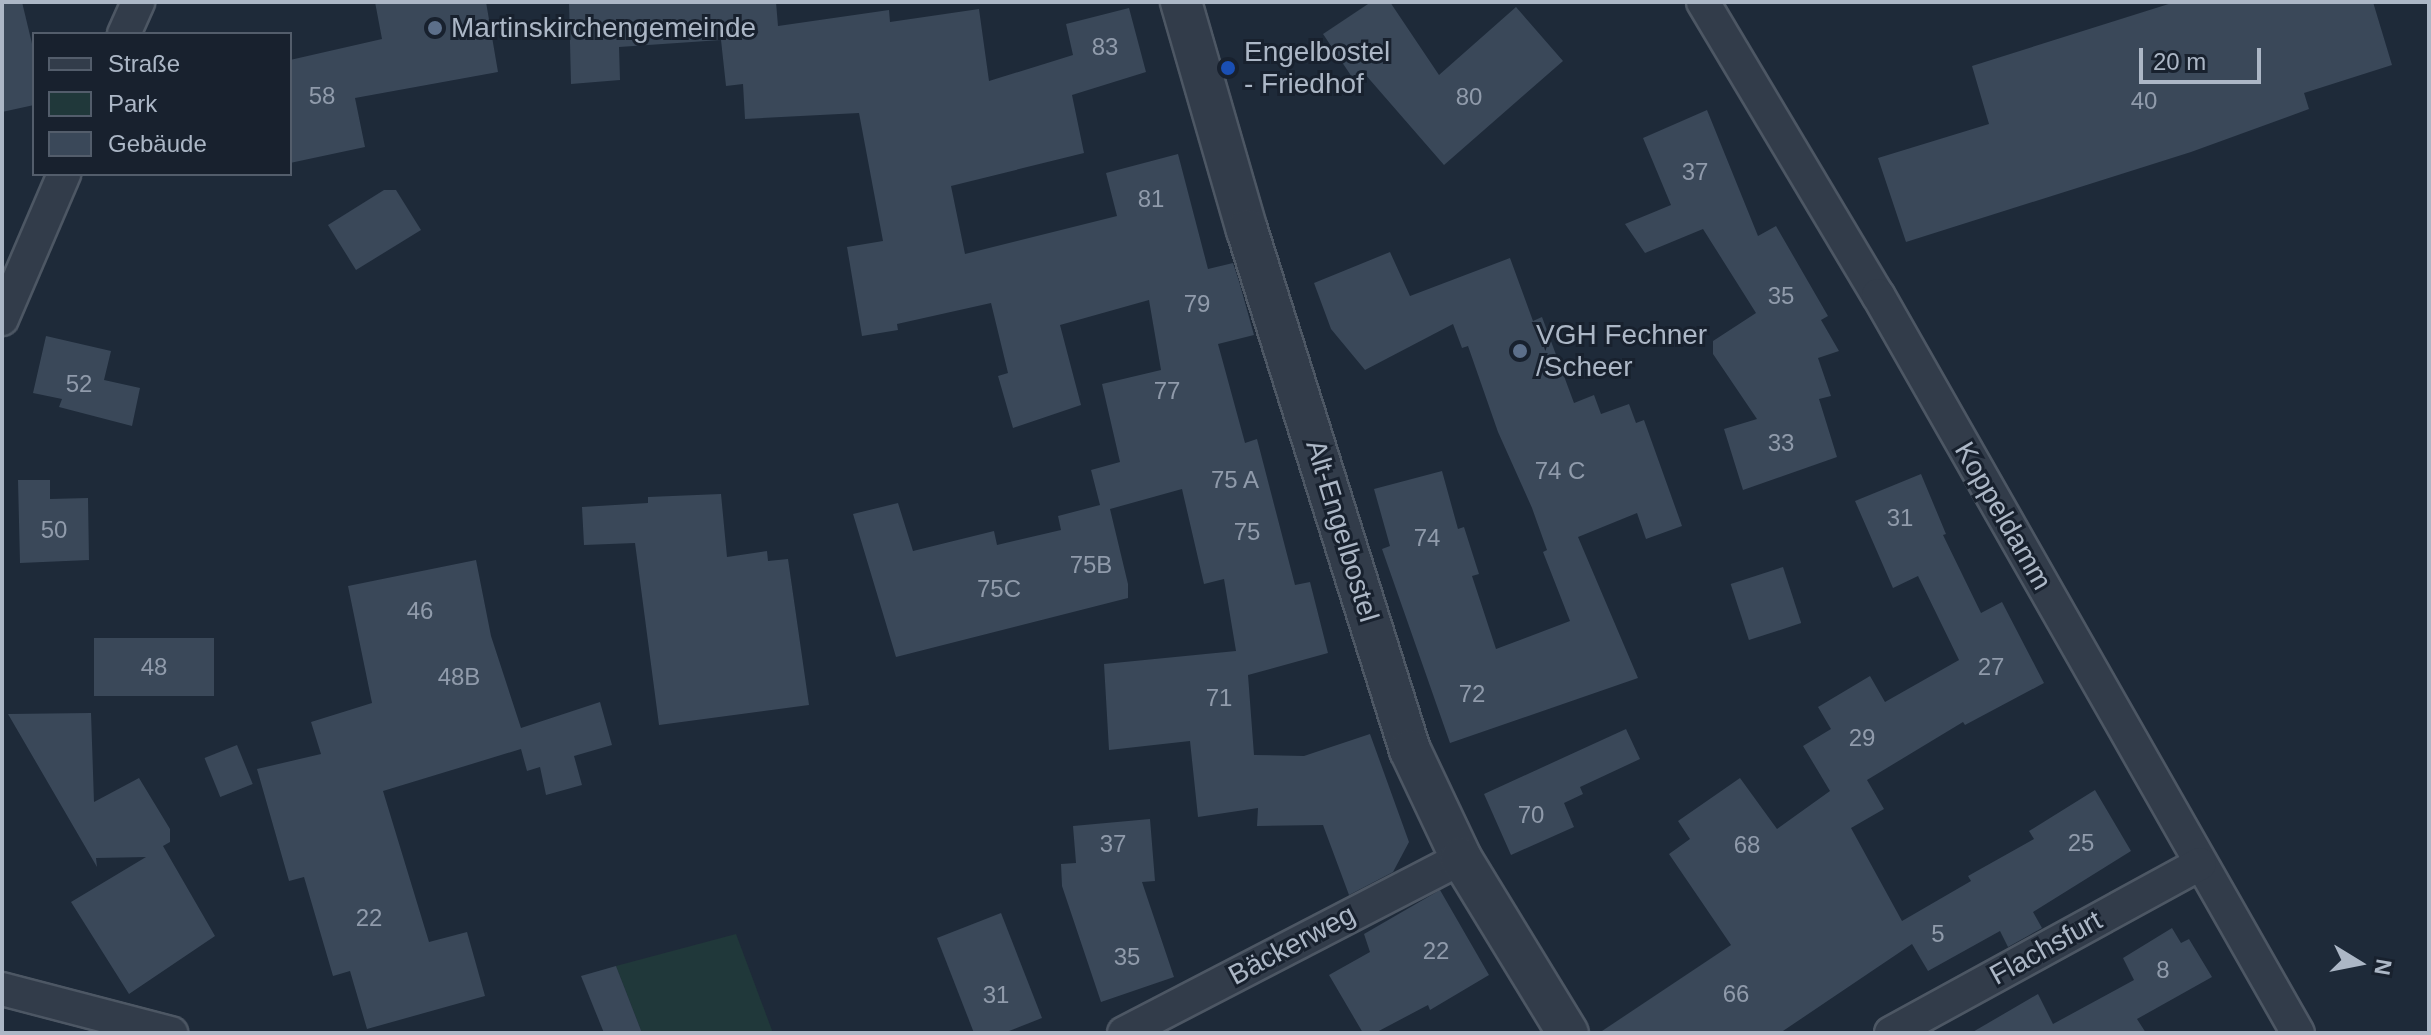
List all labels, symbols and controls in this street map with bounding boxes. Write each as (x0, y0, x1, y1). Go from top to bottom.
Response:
place label: Martinskirchengemeinde (451, 11, 756, 45)
marker: Martinskirchengemeinde (426, 19, 444, 37)
legend (32, 32, 292, 176)
scale bar (2143, 32, 2265, 82)
house number: 83 (1092, 33, 1118, 61)
place label: Engelbostel - Friedhof (1244, 35, 1390, 101)
text: 20 m (2153, 48, 2206, 75)
text: Straße (108, 50, 180, 77)
marker: Engelbostel - Friedhof (1219, 59, 1237, 77)
house number: 58 (309, 82, 335, 110)
house number: 80 (1456, 83, 1482, 111)
house number: 40 (2131, 87, 2157, 115)
text: Park (108, 90, 157, 117)
text: Gebäude (108, 130, 207, 157)
house number: 37 (1682, 158, 1708, 186)
house number: 81 (1138, 185, 1164, 213)
house number: 35 (1768, 282, 1794, 310)
house number: 79 (1184, 290, 1210, 318)
place label: VGH Fechner /Scheer (1536, 318, 1707, 384)
marker: VGH Fechner /Scheer (1511, 342, 1529, 360)
house number: 52 (66, 370, 92, 398)
house number: 77 (1154, 377, 1180, 405)
house number: 33 (1768, 429, 1794, 457)
street label: Alt-Engelbostel (1298, 436, 1386, 626)
street label: Koppeldamm (1947, 436, 2059, 596)
house number: 74 C (1535, 457, 1585, 485)
house number: 75 A (1210, 466, 1260, 494)
house number: 31 (1887, 504, 1913, 532)
house number: 50 (41, 516, 67, 544)
house number: 75 (1234, 518, 1260, 546)
house number: 74 (1414, 524, 1440, 552)
house number: 75B (1070, 551, 1112, 579)
house number: 75C (977, 575, 1021, 603)
house number: 46 (407, 597, 433, 625)
house number: 48 (141, 653, 167, 681)
house number: 27 (1978, 653, 2004, 681)
house number: 48B (438, 663, 480, 691)
house number: 72 (1459, 680, 1485, 708)
house number: 71 (1206, 684, 1232, 712)
house number: 29 (1849, 724, 1875, 752)
house number: 70 (1518, 801, 1544, 829)
house number: 25 (2068, 829, 2094, 857)
house number: 37 (1100, 830, 1126, 858)
house number: 68 (1734, 831, 1760, 859)
street label: Bäckerweg (1223, 898, 1361, 992)
house number: 22 (356, 904, 382, 932)
street label: Flachsfurt (1984, 904, 2108, 992)
house number: 5 (1931, 920, 1945, 948)
north arrow (2319, 923, 2399, 1003)
house number: 22 (1423, 937, 1449, 965)
house number: 35 (1114, 943, 1140, 971)
house number: 8 (2156, 956, 2170, 984)
text: N (2369, 957, 2397, 977)
house number: 66 (1723, 980, 1749, 1008)
house number: 31 (983, 981, 1009, 1009)

